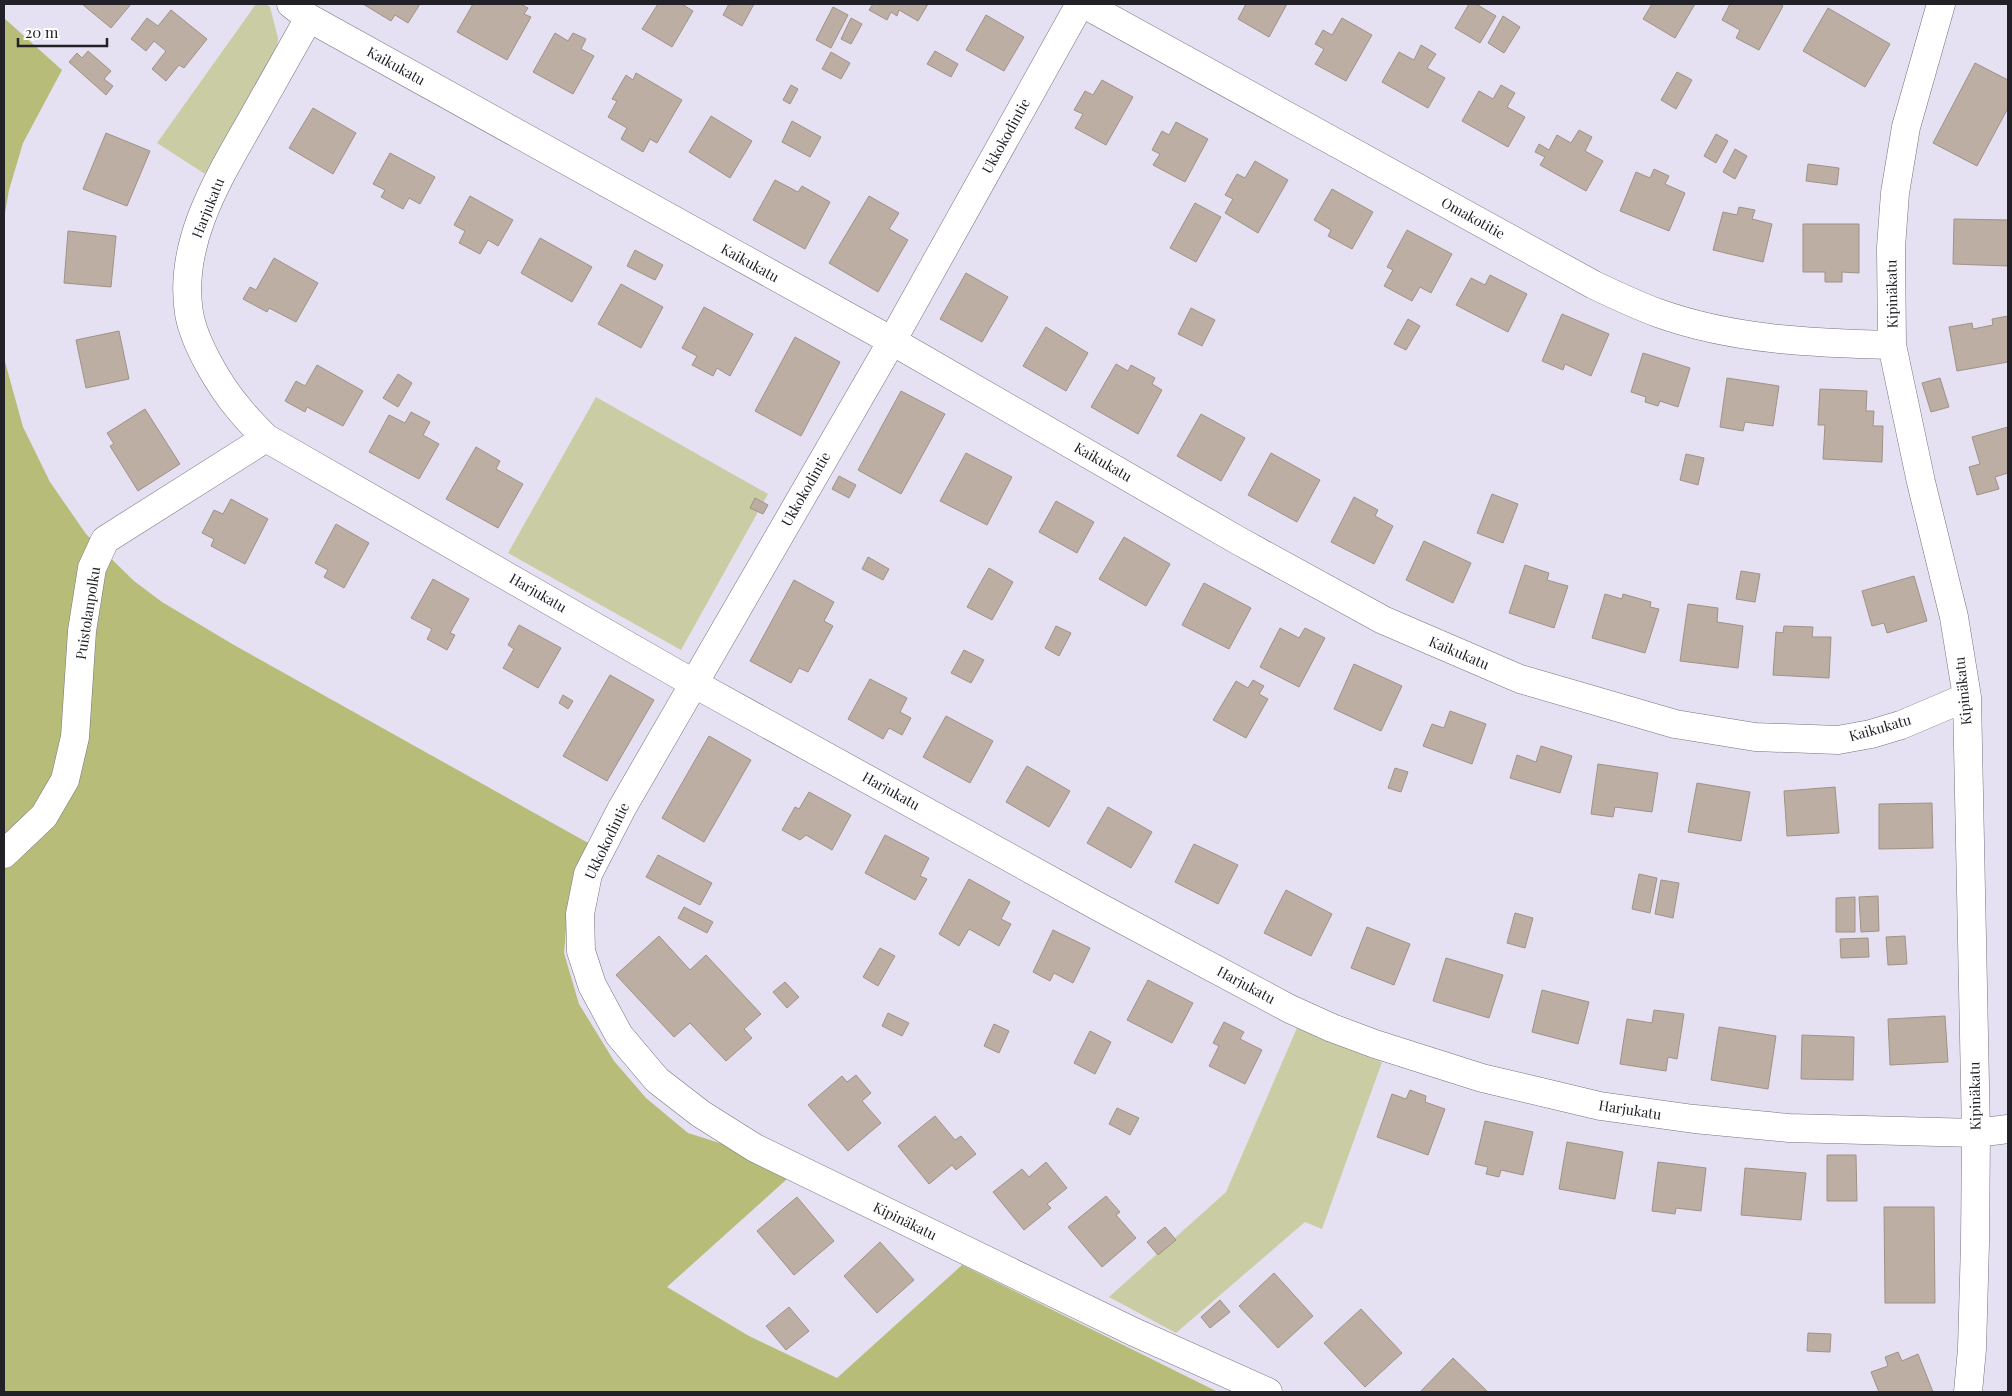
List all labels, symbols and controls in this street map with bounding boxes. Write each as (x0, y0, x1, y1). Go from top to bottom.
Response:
scale bar (18, 15, 106, 47)
text: 20 m (25, 22, 59, 42)
street label: Kaikukatu (364, 42, 429, 89)
street label: Ukkokodintie (977, 95, 1034, 177)
street label: Harjukatu (187, 175, 228, 241)
street label: Omakotitie (1438, 192, 1508, 243)
street label: Kaikukatu (718, 239, 783, 286)
street label: Kipinäkatu (1881, 260, 1902, 328)
street label: Kaikukatu (1071, 437, 1136, 486)
street label: Ukkokodintie (777, 448, 835, 530)
street label: Puistolanpolku (71, 565, 104, 661)
street label: Harjukatu (506, 569, 570, 617)
street label: Kaikukatu (1426, 631, 1492, 674)
street label: Kipinäkatu (1949, 656, 1976, 726)
street label: Kaikukatu (1847, 710, 1913, 745)
street label: Harjukatu (859, 767, 924, 814)
street label: Ukkokodintie (580, 799, 633, 882)
street label: Harjukatu (1214, 961, 1279, 1008)
street label: Kipinäkatu (1964, 1062, 1985, 1130)
street label: Harjukatu (1597, 1095, 1663, 1124)
street label: Kipinäkatu (870, 1197, 940, 1244)

